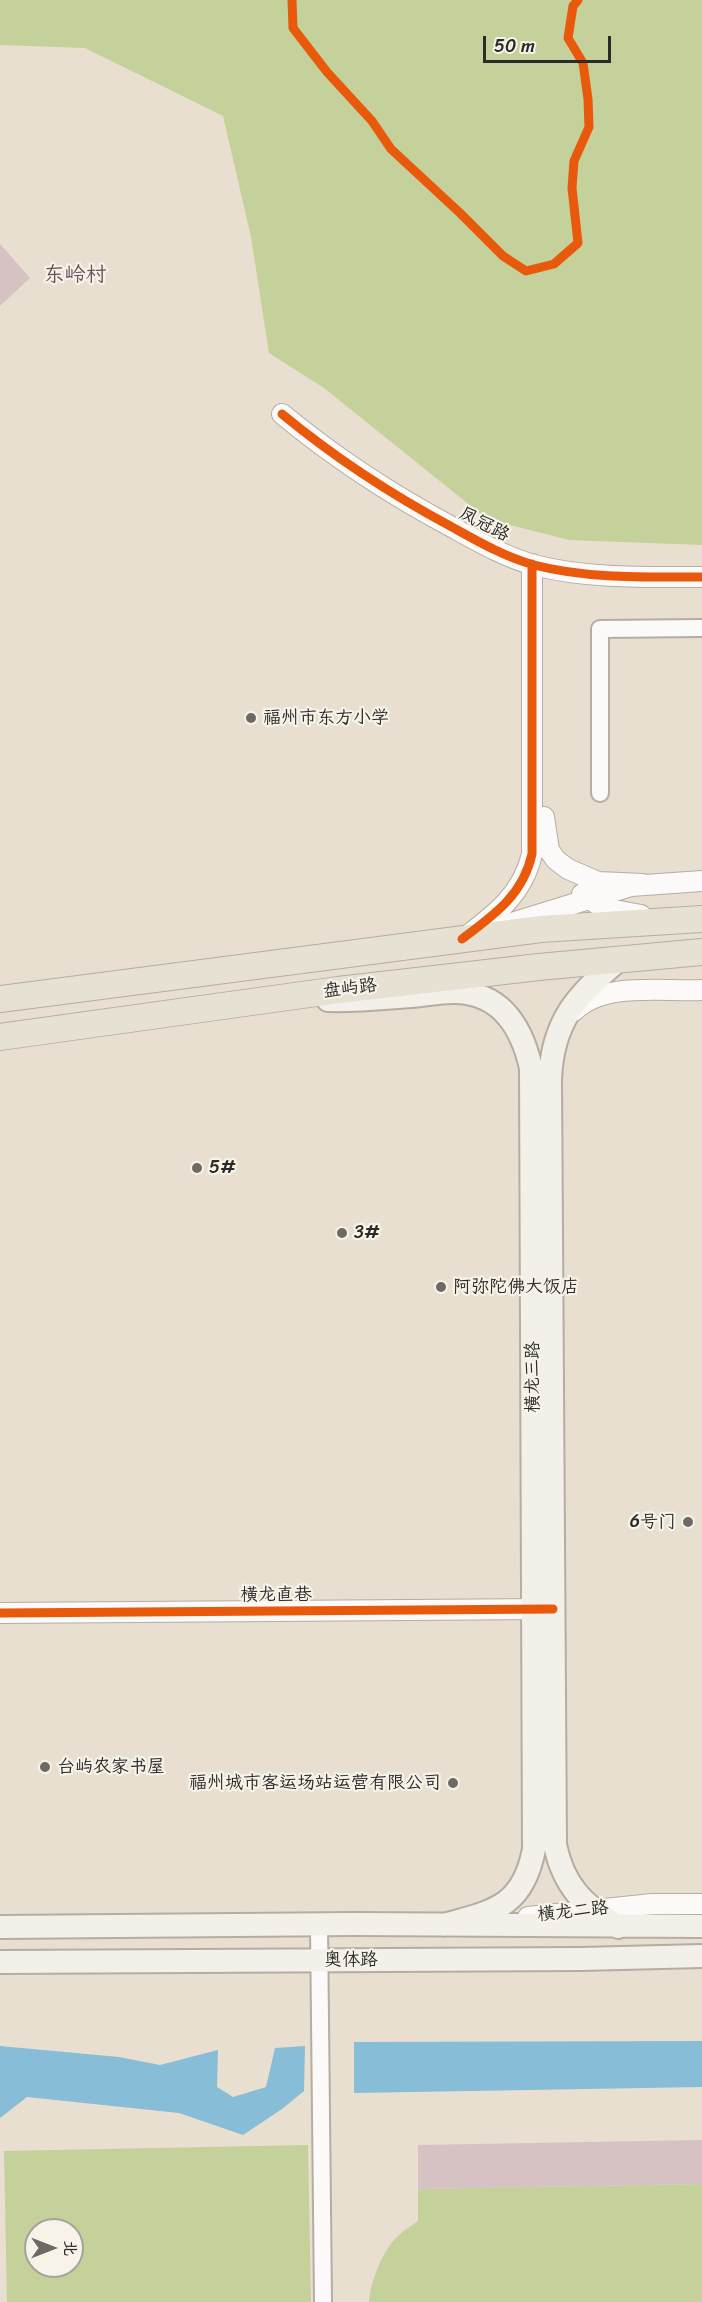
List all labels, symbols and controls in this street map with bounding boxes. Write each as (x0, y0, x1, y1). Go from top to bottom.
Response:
scale bar (486, 24, 614, 62)
text: 50 m (494, 30, 535, 62)
district label: 东岭村 (44, 263, 106, 289)
street label: 凤冠路 (455, 503, 513, 547)
place label: 福州市东方小学 (263, 707, 389, 729)
marker: 福州市东方小学 (244, 711, 258, 725)
street label: 盘屿路 (322, 975, 378, 1003)
place label: 5# (209, 1157, 235, 1179)
marker: 5# (190, 1161, 204, 1175)
place label: 3# (354, 1222, 379, 1244)
marker: 3# (335, 1226, 349, 1240)
place label: 阿弥陀佛大饭店 (453, 1276, 579, 1298)
marker: 阿弥陀佛大饭店 (434, 1280, 448, 1294)
street label: 横龙三路 (522, 1341, 544, 1413)
place label: 6号门 (630, 1511, 676, 1533)
marker: 6号门 (681, 1515, 695, 1529)
street label: 横龙直巷 (240, 1584, 312, 1606)
place label: 台屿农家书屋 (57, 1756, 165, 1778)
marker: 台屿农家书屋 (38, 1760, 52, 1774)
place label: 福州城市客运场站运营有限公司 (189, 1772, 441, 1794)
marker: 福州城市客运场站运营有限公司 (446, 1776, 460, 1790)
street label: 横龙二路 (536, 1897, 610, 1927)
street label: 奥体路 (324, 1949, 378, 1971)
north arrow (24, 2218, 84, 2278)
text: 北 (56, 2240, 85, 2256)

